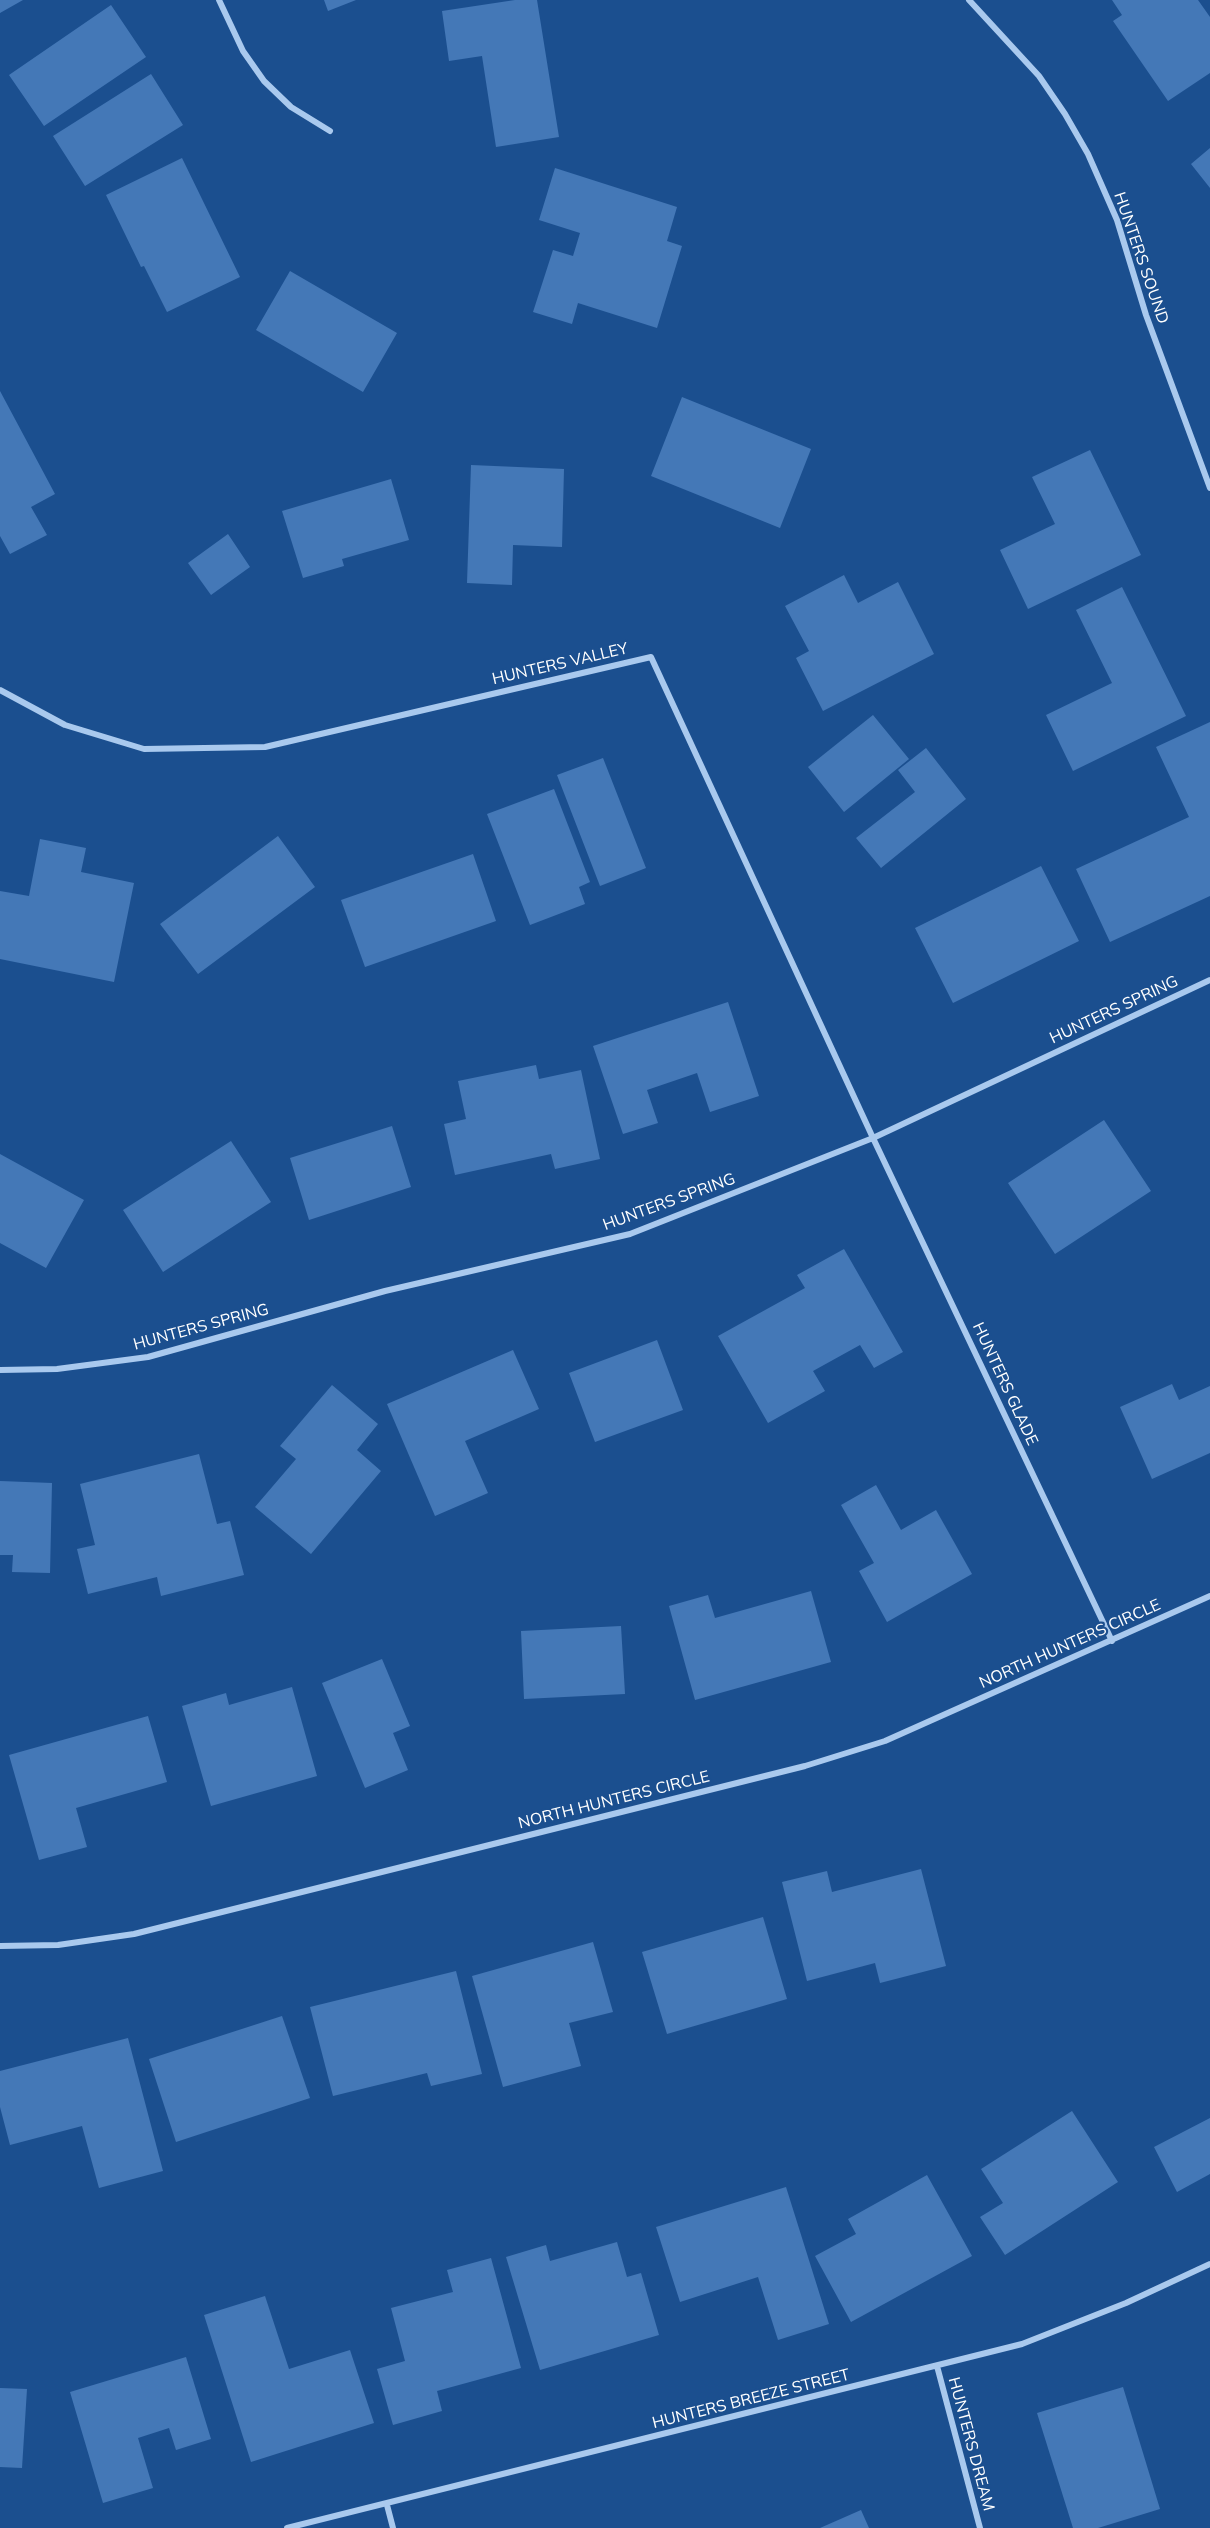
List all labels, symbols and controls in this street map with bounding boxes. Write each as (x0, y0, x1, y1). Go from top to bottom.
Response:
street label: HUNTERS SOUND (1109, 190, 1173, 326)
street label: HUNTERS VALLEY (490, 639, 630, 689)
street label: HUNTERS SPRING (1047, 972, 1181, 1048)
street label: HUNTERS SPRING (600, 1169, 738, 1235)
street label: HUNTERS SPRING (131, 1300, 271, 1354)
street label: HUNTERS GLADE (968, 1320, 1042, 1448)
street label: NORTH HUNTERS CIRCLE (976, 1595, 1164, 1693)
street label: NORTH HUNTERS CIRCLE (516, 1767, 712, 1833)
street label: HUNTERS BREEZE STREET (650, 2365, 852, 2433)
street label: HUNTERS DREAM (944, 2375, 998, 2513)

